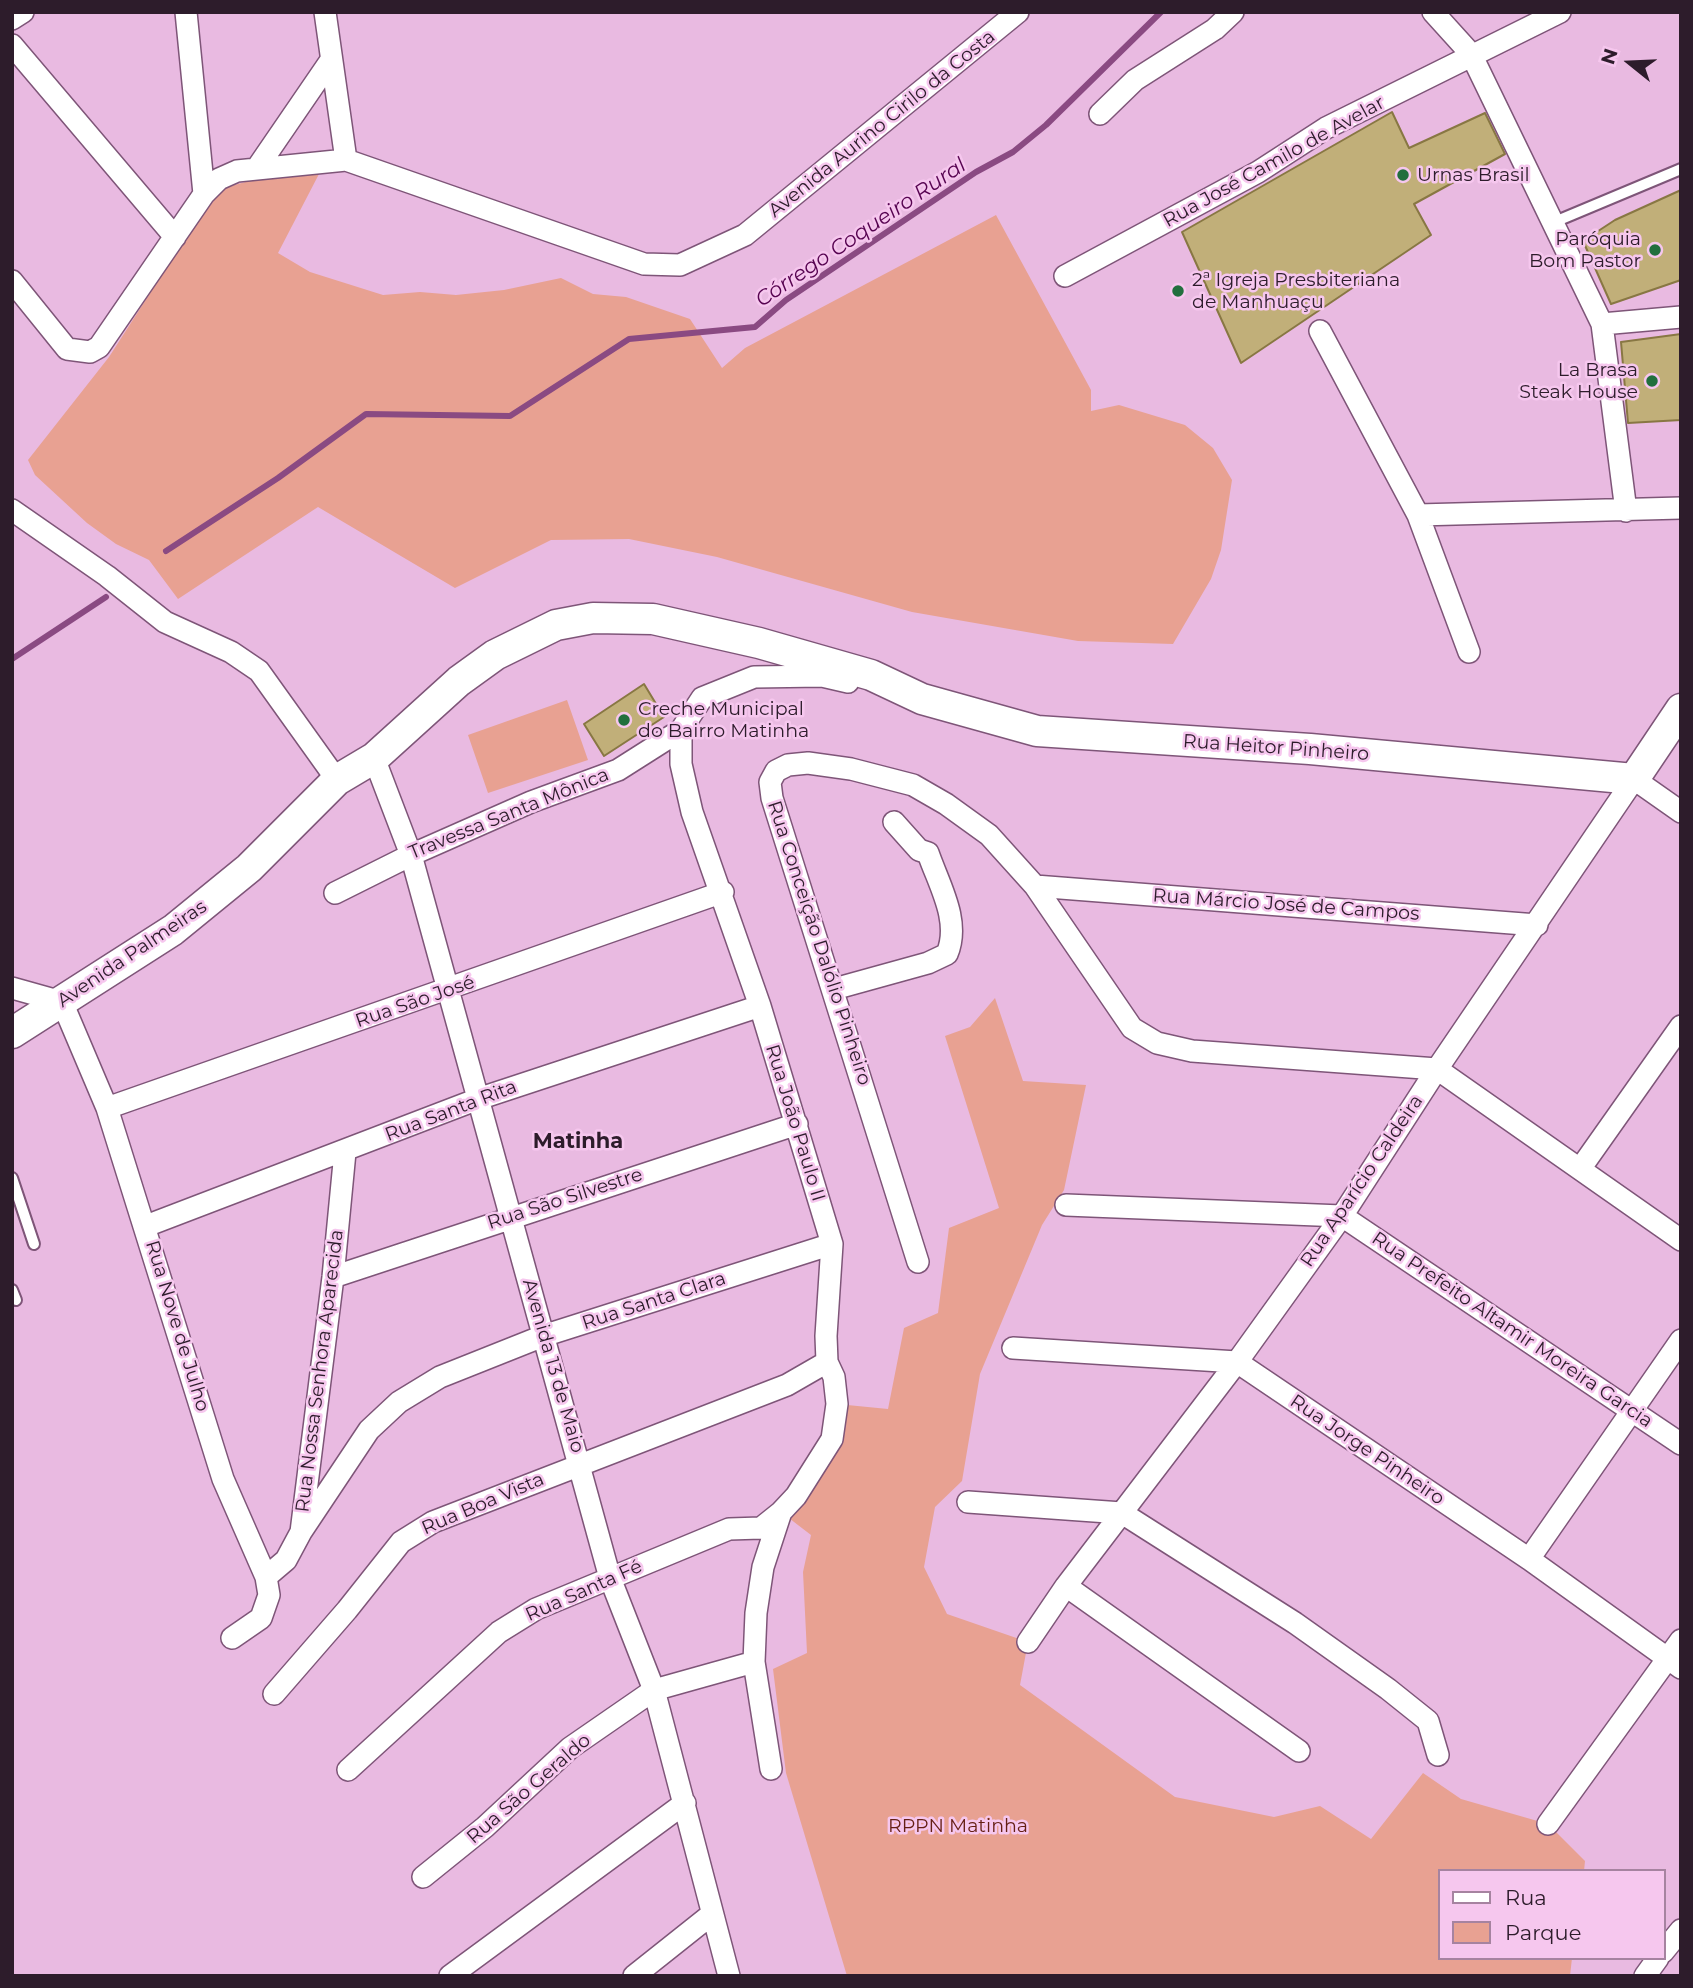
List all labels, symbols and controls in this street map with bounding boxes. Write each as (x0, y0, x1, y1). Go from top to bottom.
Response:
street label: Avenida Aurino Cirilo da Costa (764, 25, 1000, 223)
north arrow (1595, 28, 1665, 98)
text: N (1596, 46, 1623, 67)
street label: Rua José Camilo de Avelar (1159, 92, 1389, 232)
water label: Córrego Coqueiro Rural (751, 153, 971, 313)
place label: Urnas Brasil (1417, 164, 1530, 186)
marker: Urnas Brasil (1395, 167, 1411, 183)
place label: Paróquia Bom Pastor (1529, 228, 1641, 272)
marker: Paróquia Bom Pastor (1647, 242, 1663, 258)
place label: 2ª Igreja Presbiteriana de Manhuaçu (1192, 269, 1400, 313)
marker: 2ª Igreja Presbiteriana de Manhuaçu (1170, 283, 1186, 299)
place label: La Brasa Steak House (1519, 359, 1638, 403)
marker: La Brasa Steak House (1644, 373, 1660, 389)
place label: Creche Municipal do Bairro Matinha (638, 698, 809, 742)
marker: Creche Municipal do Bairro Matinha (616, 712, 632, 728)
street label: Rua Heitor Pinheiro (1182, 730, 1370, 766)
street label: Travessa Santa Mônica (406, 763, 612, 865)
street label: Rua Conceição Dalólio Pinheiro (762, 798, 876, 1088)
street label: Rua Márcio José de Campos (1152, 884, 1420, 926)
street label: Avenida Palmeiras (53, 896, 211, 1012)
street label: Rua São José (352, 971, 478, 1033)
street label: Rua João Paulo II (760, 1042, 830, 1204)
street label: Rua Santa Rita (382, 1075, 520, 1147)
street label: Rua Aparício Caldeira (1296, 1091, 1428, 1271)
district label: Matinha (533, 1129, 623, 1155)
street label: Rua São Silvestre (485, 1163, 645, 1235)
street label: Rua Prefeito Altamir Moreira Garcia (1367, 1227, 1657, 1433)
street label: Rua Nossa Senhora Aparecida (291, 1228, 349, 1514)
street label: Rua Nove de Julho (140, 1238, 214, 1414)
street label: Rua Santa Clara (579, 1267, 729, 1335)
street label: Avenida 13 de Maio (517, 1276, 589, 1456)
street label: Rua Jorge Pinheiro (1285, 1390, 1449, 1510)
street label: Rua Boa Vista (418, 1468, 548, 1540)
street label: Rua Santa Fé (522, 1555, 646, 1627)
street label: Rua São Geraldo (462, 1729, 596, 1849)
park label: RPPN Matinha (888, 1815, 1028, 1837)
legend (1438, 1869, 1665, 1960)
text: Rua (1505, 1885, 1547, 1910)
text: Parque (1505, 1920, 1581, 1945)

